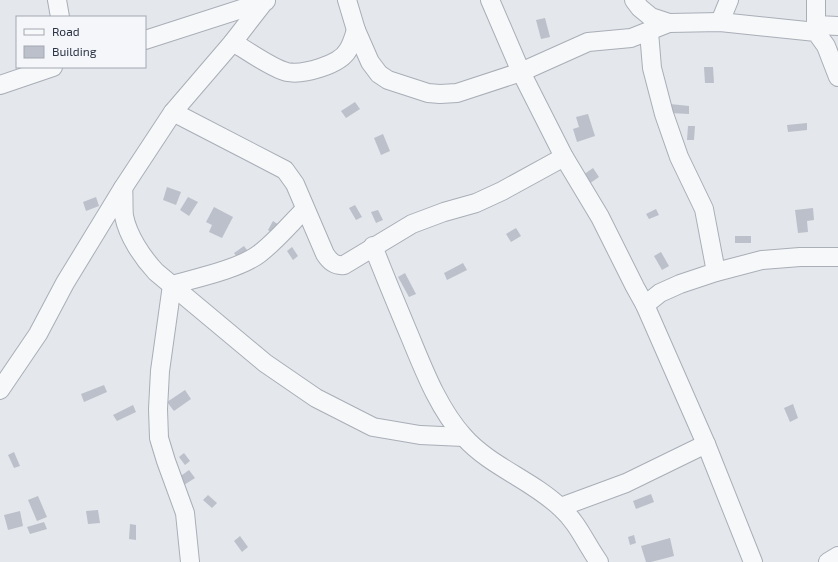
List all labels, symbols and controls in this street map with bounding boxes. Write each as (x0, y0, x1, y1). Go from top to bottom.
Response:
legend (16, 16, 146, 68)
text: Road (52, 24, 80, 38)
text: Building (52, 44, 97, 58)

